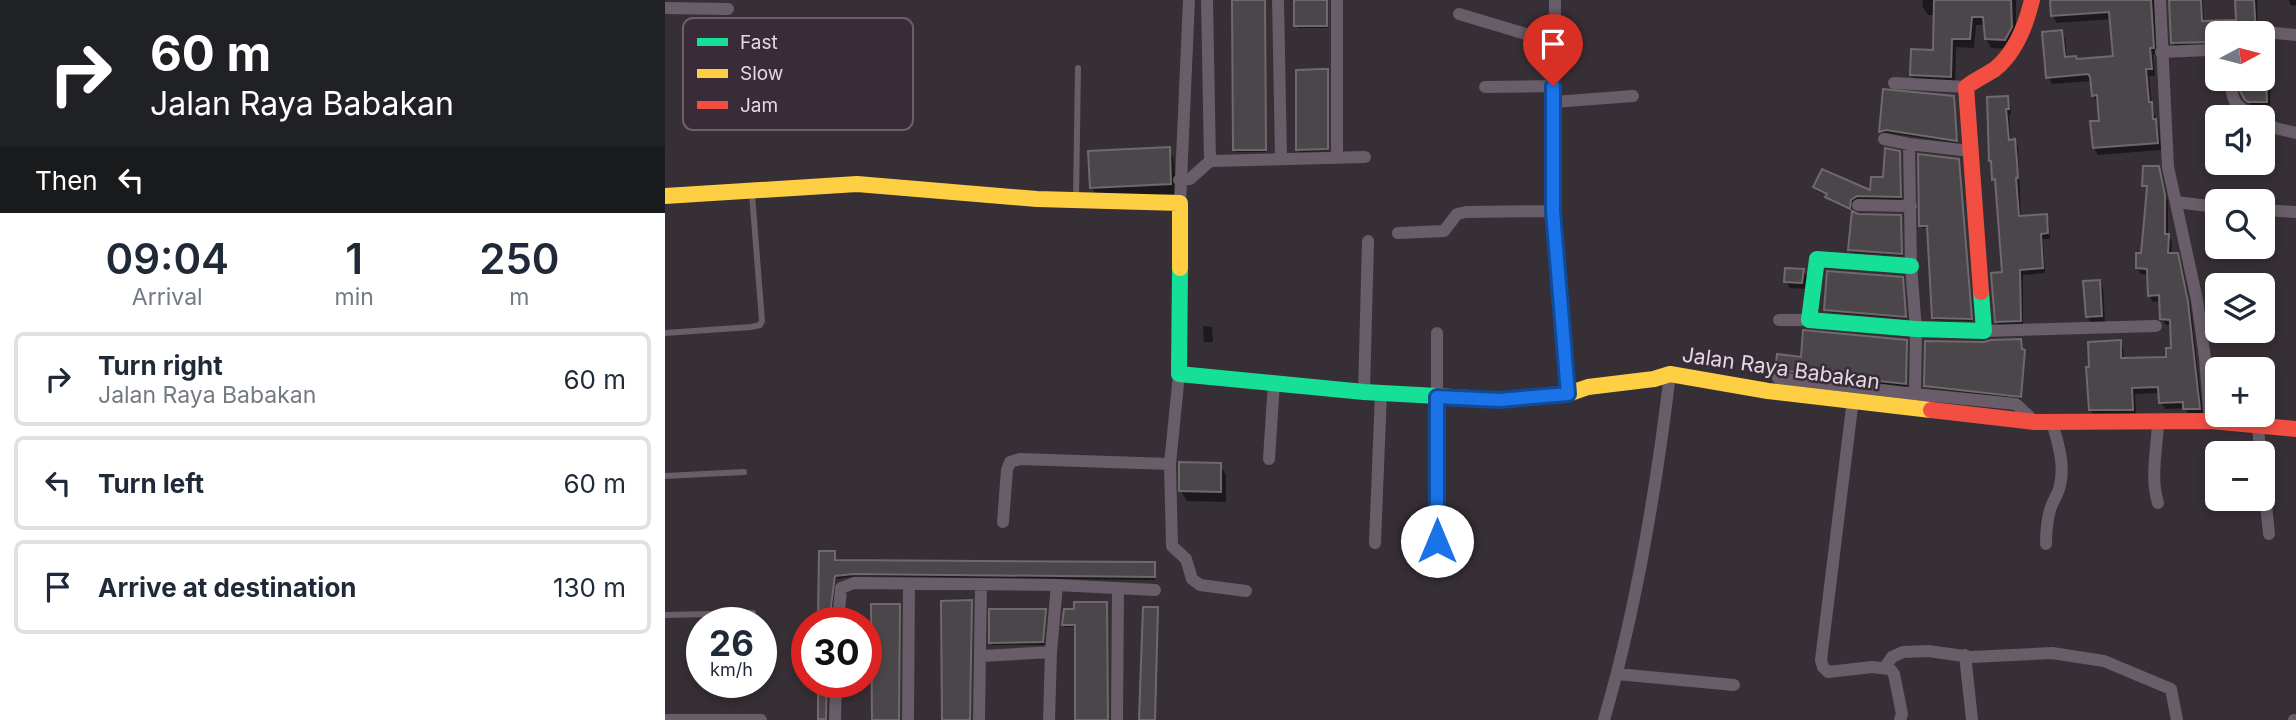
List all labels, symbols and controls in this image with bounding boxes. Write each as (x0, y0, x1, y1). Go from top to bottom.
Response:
pin (1523, 14, 1583, 86)
legend (683, 18, 913, 130)
north arrow (2205, 21, 2275, 91)
map controls (2205, 21, 2275, 511)
text: 60 m (150, 24, 271, 83)
icon: arrive (1534, 25, 1572, 63)
icon: right (35, 28, 126, 119)
text: Fast (740, 31, 778, 54)
text: Slow (740, 62, 783, 85)
text: Jalan Raya Babakan (150, 84, 454, 123)
text: Jam (740, 94, 778, 117)
button: sound (2205, 105, 2275, 175)
icon: left (112, 161, 150, 199)
text: Then (35, 165, 98, 196)
button: search (2205, 189, 2275, 259)
text: 09:04 (105, 233, 229, 284)
text: 1 (345, 233, 363, 284)
text: 250 (479, 233, 560, 284)
button: layers (2205, 273, 2275, 343)
text: Arrival (132, 283, 203, 311)
text: min (335, 283, 374, 311)
text: m (509, 283, 529, 311)
street label: Jalan Raya Babakan (1681, 342, 1881, 394)
text: Turn right (98, 350, 223, 381)
button: + (2205, 357, 2275, 427)
icon: right (39, 360, 77, 398)
text: 60 m (563, 364, 626, 395)
text: Jalan Raya Babakan (98, 381, 316, 409)
button: − (2205, 441, 2275, 511)
icon: left (39, 464, 77, 502)
text: Turn left (98, 468, 204, 499)
text: 60 m (563, 468, 626, 499)
position arrow (1400, 504, 1474, 578)
icon: arrive (39, 568, 77, 606)
text: Arrive at destination (98, 572, 357, 603)
text: 130 m (553, 572, 626, 603)
speed limit sign: 30 (791, 607, 882, 698)
text: 26 (709, 622, 754, 664)
text: km/h (710, 659, 753, 680)

